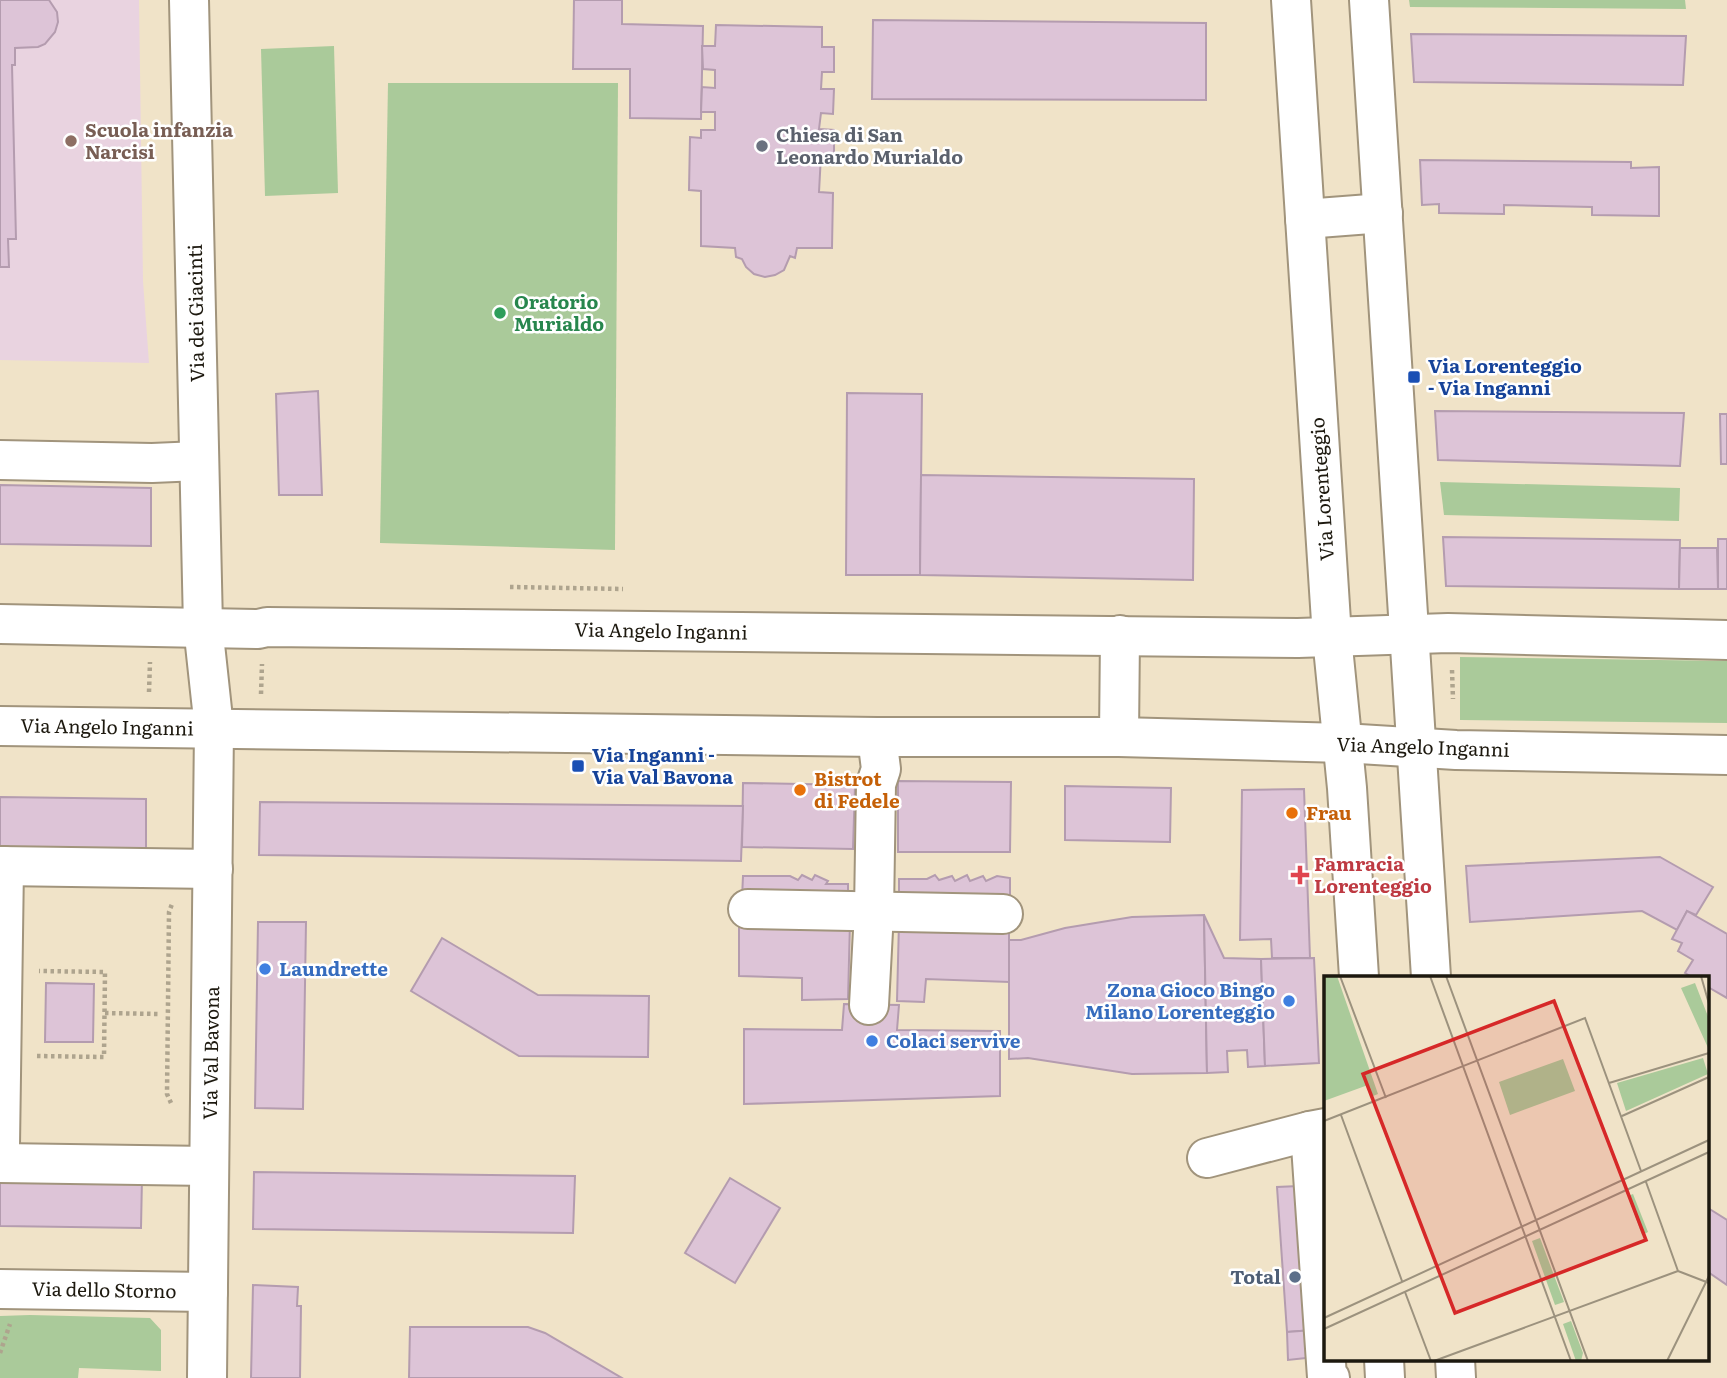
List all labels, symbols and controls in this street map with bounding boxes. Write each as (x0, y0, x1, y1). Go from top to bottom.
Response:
place label: Scuola infanzia Narcisi (85, 115, 233, 165)
place label: Chiesa di San Leonardo Murialdo (776, 120, 963, 170)
marker: Scuola infanzia Narcisi (63, 133, 79, 149)
marker: Chiesa di San Leonardo Murialdo (754, 138, 770, 154)
street label: Via dei Giacinti (180, 244, 210, 382)
place label: Oratorio Murialdo (514, 287, 604, 337)
marker: Oratorio Murialdo (492, 305, 508, 321)
place label: Via Lorenteggio - Via Inganni (1428, 351, 1582, 401)
marker: Via Lorenteggio - Via Inganni (1406, 369, 1422, 385)
street label: Via Lorenteggio (1302, 416, 1340, 562)
street label: Via Angelo Inganni (574, 614, 748, 646)
street label: Via Angelo Inganni (20, 710, 194, 742)
street label: Via Angelo Inganni (1336, 729, 1510, 763)
place label: Via Inganni - Via Val Bavona (592, 740, 733, 790)
marker: Via Inganni - Via Val Bavona (570, 758, 586, 774)
place label: Bistrot di Fedele (814, 764, 900, 814)
marker: Bistrot di Fedele (792, 782, 808, 798)
place label: Frau (1306, 798, 1352, 826)
marker: Frau (1284, 805, 1300, 821)
place label: Famracia Lorenteggio (1314, 849, 1432, 899)
marker: Famracia Lorenteggio (1292, 867, 1308, 883)
place label: Laundrette (279, 954, 388, 982)
marker: Laundrette (257, 961, 273, 977)
place label: Zona Gioco Bingo Milano Lorenteggio (1085, 975, 1275, 1025)
inset map (1324, 976, 1710, 1360)
street label: Via Val Bavona (195, 985, 225, 1120)
marker: Zona Gioco Bingo Milano Lorenteggio (1281, 993, 1297, 1009)
place label: Colaci servive (886, 1026, 1021, 1054)
marker: Colaci servive (864, 1033, 880, 1049)
place label: Total (1230, 1262, 1281, 1290)
marker: Total (1287, 1269, 1303, 1285)
street label: Via dello Storno (31, 1274, 177, 1304)

